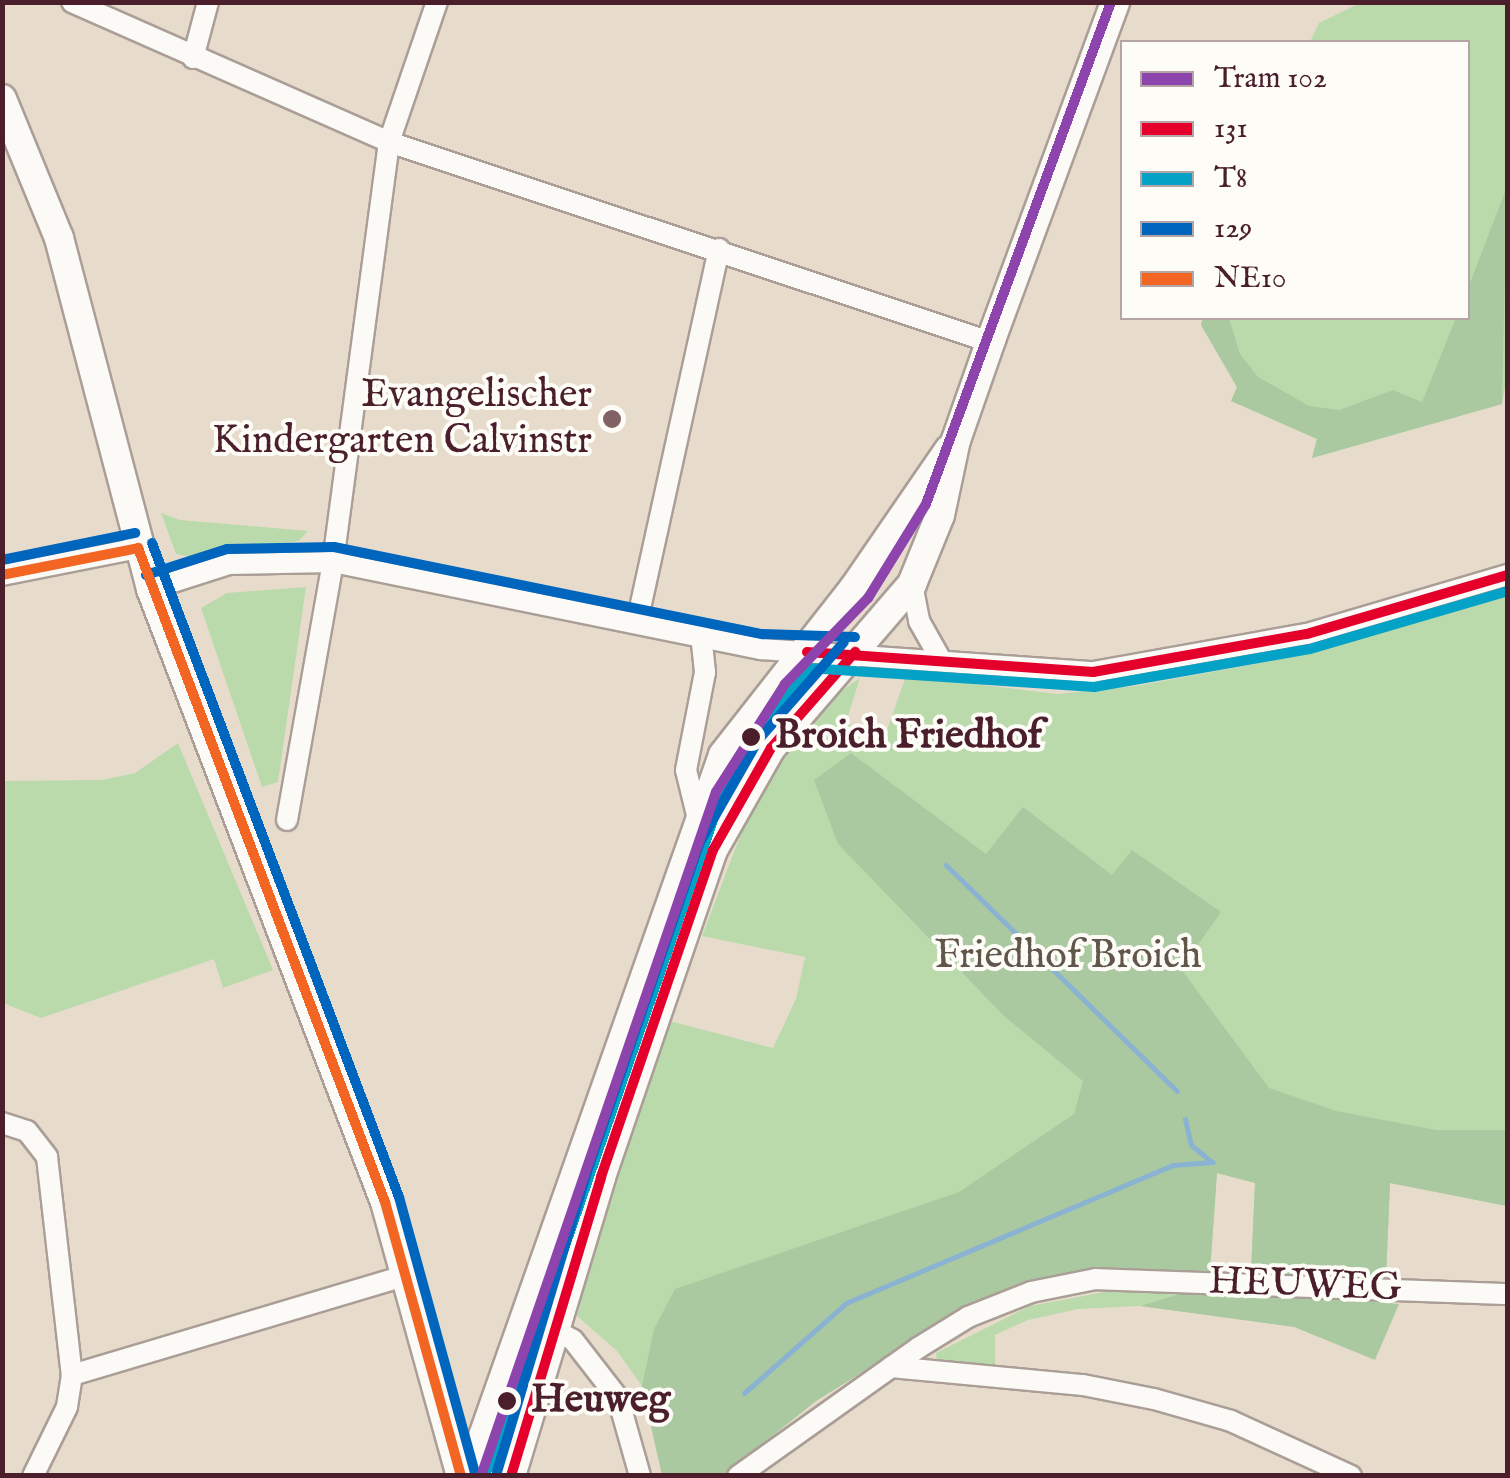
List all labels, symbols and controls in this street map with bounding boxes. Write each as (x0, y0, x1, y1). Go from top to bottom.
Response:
legend (1120, 40, 1470, 320)
text: Tram 102 (1214, 60, 1327, 98)
text: 131 (1214, 110, 1248, 148)
text: T8 (1214, 160, 1248, 198)
text: 129 (1214, 210, 1252, 248)
text: NE10 (1214, 260, 1287, 298)
place label: Evangelischer Kindergarten Calvinstr (212, 372, 592, 466)
marker: Evangelischer Kindergarten Calvinstr (601, 408, 623, 430)
place label: Broich Friedhof (775, 713, 1042, 761)
marker: Broich Friedhof (736, 722, 766, 752)
park label: Friedhof Broich (934, 933, 1202, 981)
street label: HEUWEG (1208, 1259, 1402, 1313)
place label: Heuweg (531, 1377, 670, 1425)
marker: Heuweg (492, 1386, 522, 1416)

